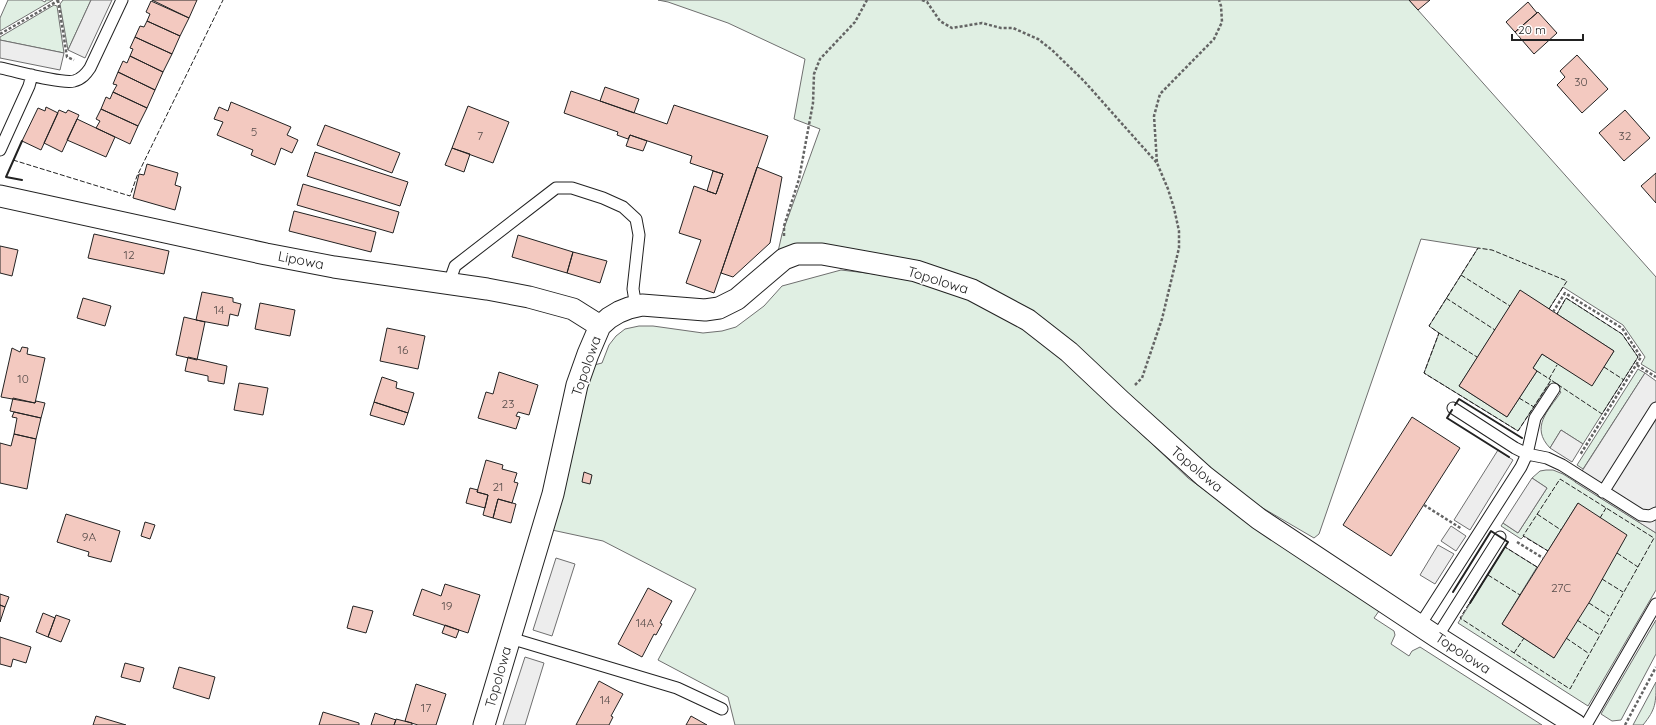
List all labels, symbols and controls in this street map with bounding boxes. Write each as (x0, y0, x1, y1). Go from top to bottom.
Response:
scale bar (1512, 16, 1583, 42)
text: 20 m (1518, 22, 1546, 37)
house number: 30 (1574, 74, 1588, 89)
house number: 5 (251, 124, 257, 139)
house number: 7 (477, 128, 483, 143)
house number: 32 (1619, 128, 1632, 143)
house number: 12 (123, 247, 135, 262)
street label: Lipowa (276, 247, 326, 273)
street label: Topolowa (905, 262, 971, 298)
house number: 14 (214, 302, 224, 317)
street label: Topolowa (567, 333, 605, 399)
house number: 16 (398, 342, 409, 357)
house number: 10 (17, 371, 29, 386)
house number: 23 (502, 396, 514, 411)
street label: Topolowa (1167, 442, 1227, 496)
house number: 21 (492, 479, 504, 494)
house number: 9A (82, 529, 96, 544)
house number: 27C (1551, 580, 1571, 595)
house number: 19 (441, 598, 453, 613)
house number: 14A (636, 615, 654, 630)
street label: Topolowa (1432, 628, 1494, 678)
street label: Topolowa (481, 644, 515, 710)
house number: 14 (600, 692, 610, 707)
house number: 17 (421, 700, 431, 715)

